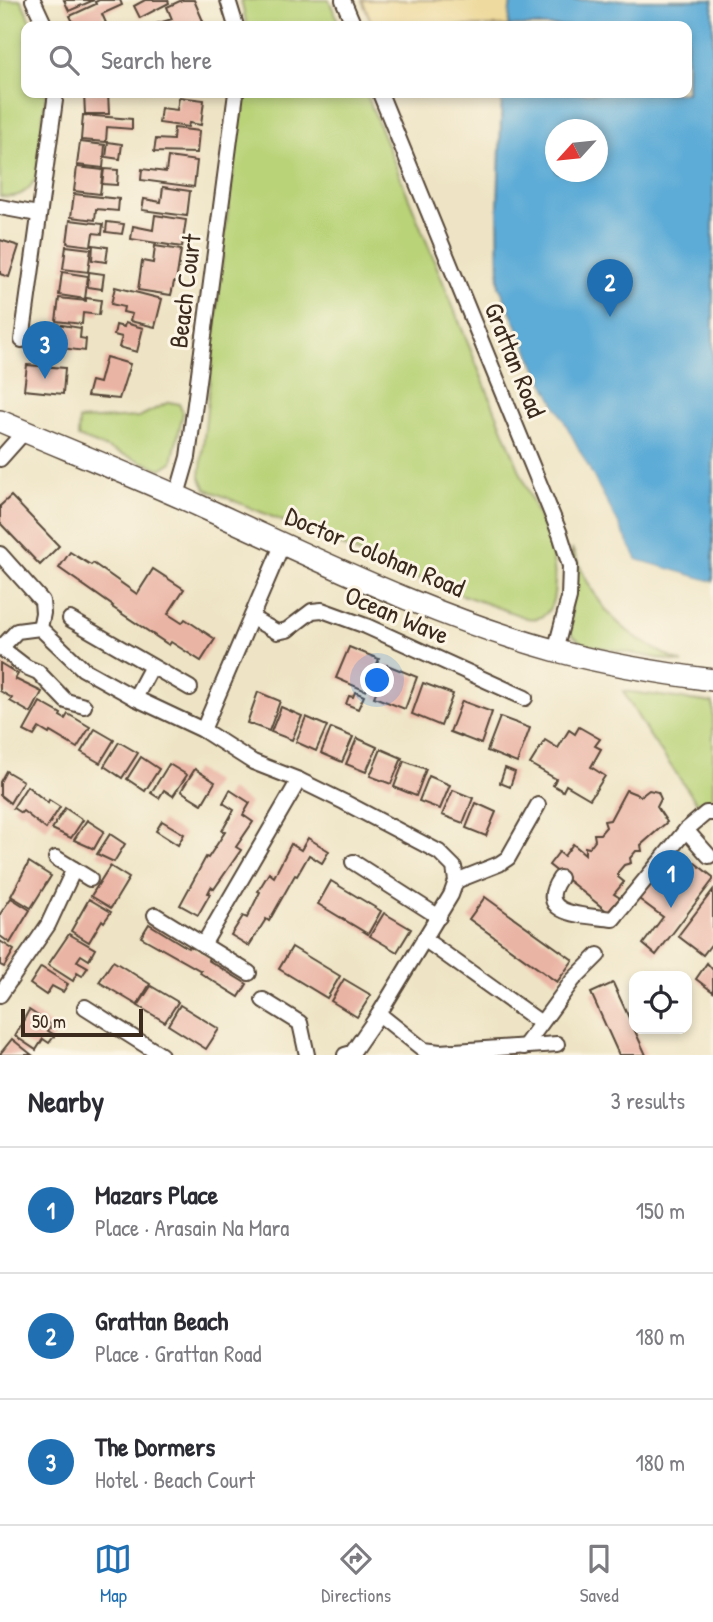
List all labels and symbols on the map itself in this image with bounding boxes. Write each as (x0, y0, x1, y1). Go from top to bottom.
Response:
north arrow (545, 119, 608, 182)
street label: Beach Court (160, 231, 209, 350)
pin: 2 (587, 259, 633, 317)
street label: Grattan Road (477, 297, 554, 423)
pin: 3 (22, 321, 68, 379)
street label: Doctor Colohan Road (280, 498, 470, 605)
street label: Ocean Wave (340, 577, 455, 652)
your location (360, 663, 394, 697)
pin: 1 (648, 850, 694, 908)
scale bar (21, 1006, 144, 1038)

